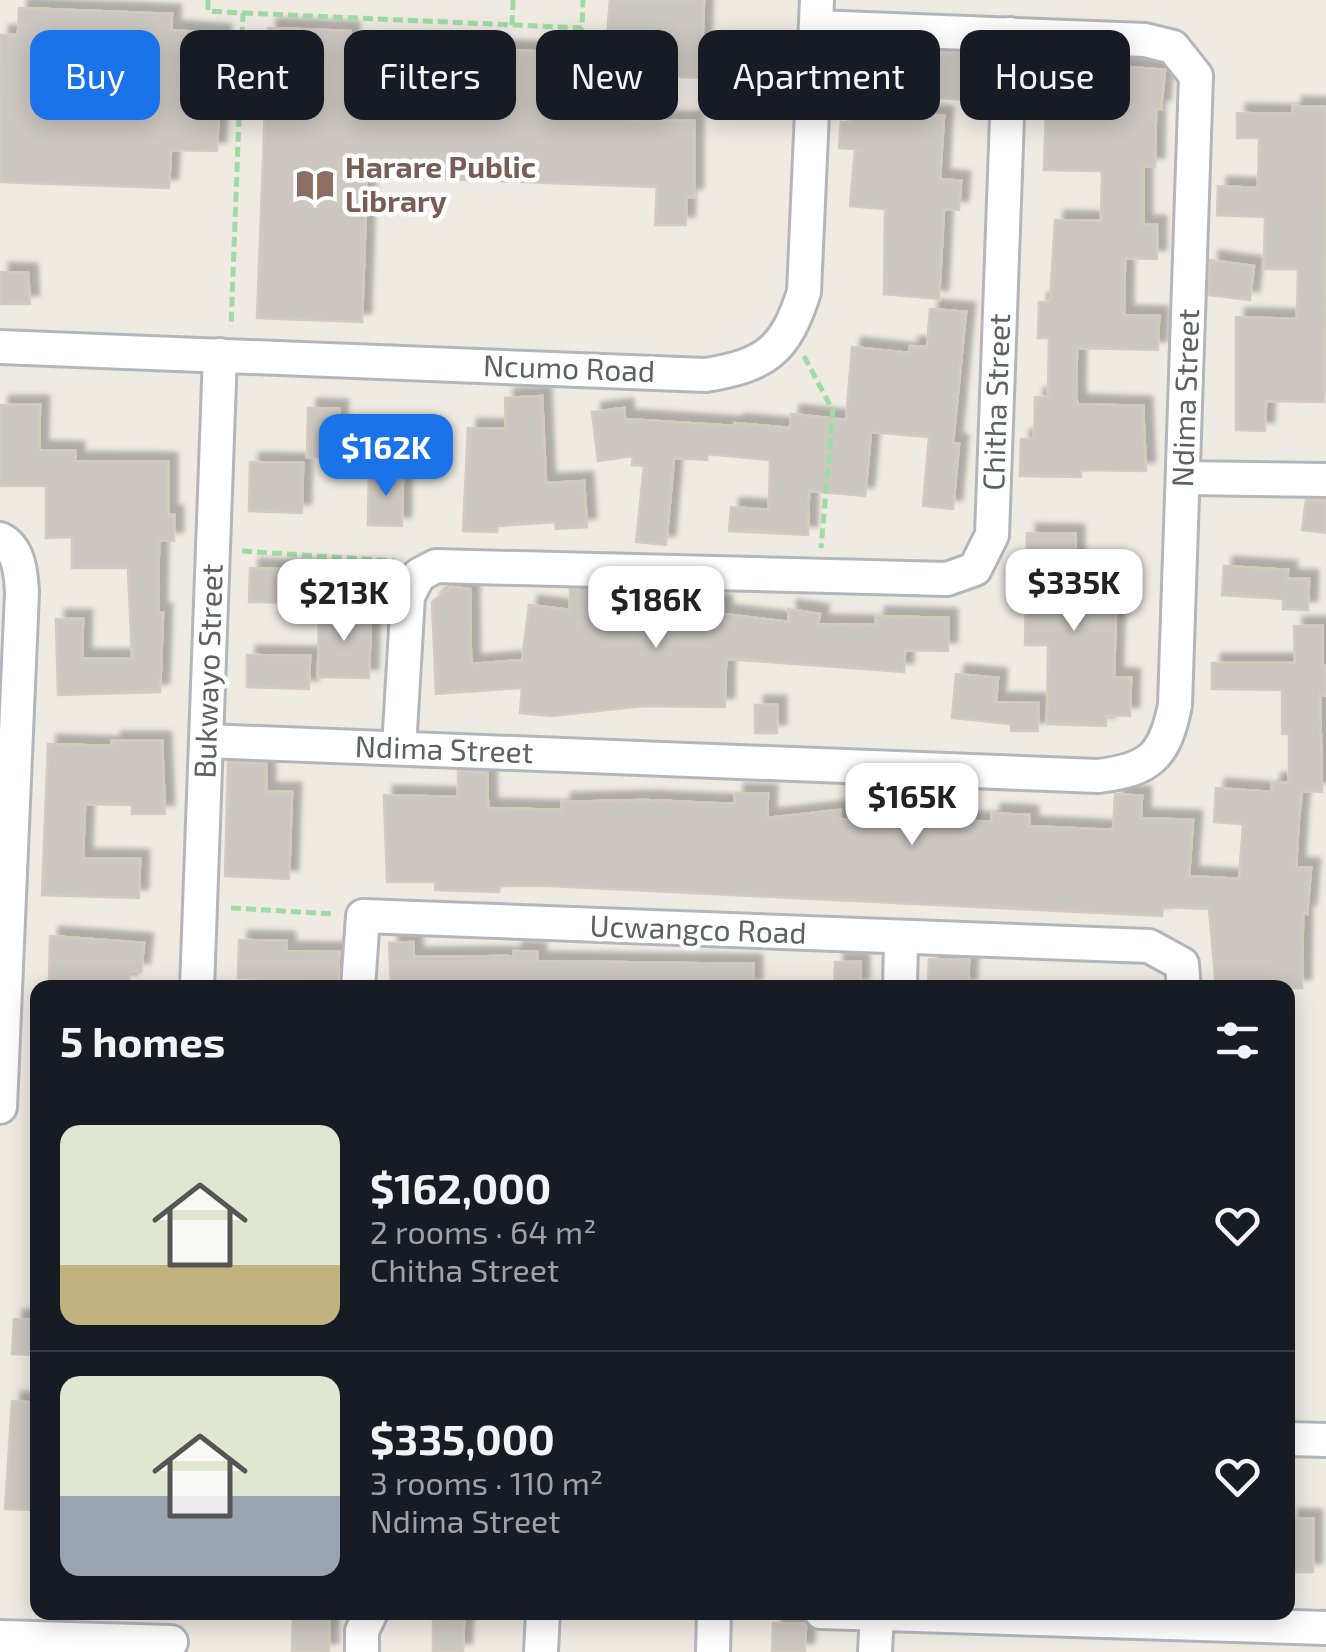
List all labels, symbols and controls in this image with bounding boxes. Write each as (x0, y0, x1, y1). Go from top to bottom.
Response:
chip: Buy (30, 30, 160, 120)
chip: Rent (180, 30, 324, 120)
chip: Filters (344, 30, 516, 120)
chip: New (536, 30, 678, 120)
chip: Apartment (698, 30, 940, 120)
chip: House (960, 30, 1130, 120)
place label: Harare Public Library (345, 148, 536, 219)
library icon: Harare Public Library (294, 164, 336, 206)
street label: Ndima Street (1163, 308, 1205, 488)
street label: Chitha Street (974, 313, 1016, 491)
street label: Ncumo Road (482, 346, 656, 388)
pin: $162K (316, 414, 456, 499)
text: $162K (341, 427, 431, 465)
pin: $335K (1004, 549, 1144, 634)
pin: $213K (274, 559, 414, 644)
text: $335K (1028, 562, 1120, 600)
street label: Bukwayo Street (185, 563, 229, 779)
pin: $186K (586, 566, 726, 651)
text: $213K (299, 572, 389, 610)
text: $186K (610, 579, 702, 617)
street label: Ndima Street (354, 727, 534, 769)
pin: $165K (842, 763, 982, 848)
text: $165K (867, 776, 957, 814)
street label: Ucwangco Road (589, 906, 807, 950)
icon: filters (1210, 1013, 1265, 1068)
text: 5 homes (60, 1015, 225, 1065)
text: $162,000 (370, 1162, 551, 1212)
icon: home (140, 1165, 260, 1285)
icon: heart (1210, 1198, 1265, 1253)
text: 2 rooms · 64 m² (370, 1212, 596, 1250)
text: Chitha Street (370, 1250, 559, 1288)
text: $335,000 (370, 1413, 555, 1463)
icon: home (140, 1416, 260, 1536)
icon: heart (1210, 1449, 1265, 1504)
text: 3 rooms · 110 m² (370, 1463, 603, 1501)
text: Ndima Street (370, 1501, 561, 1539)

